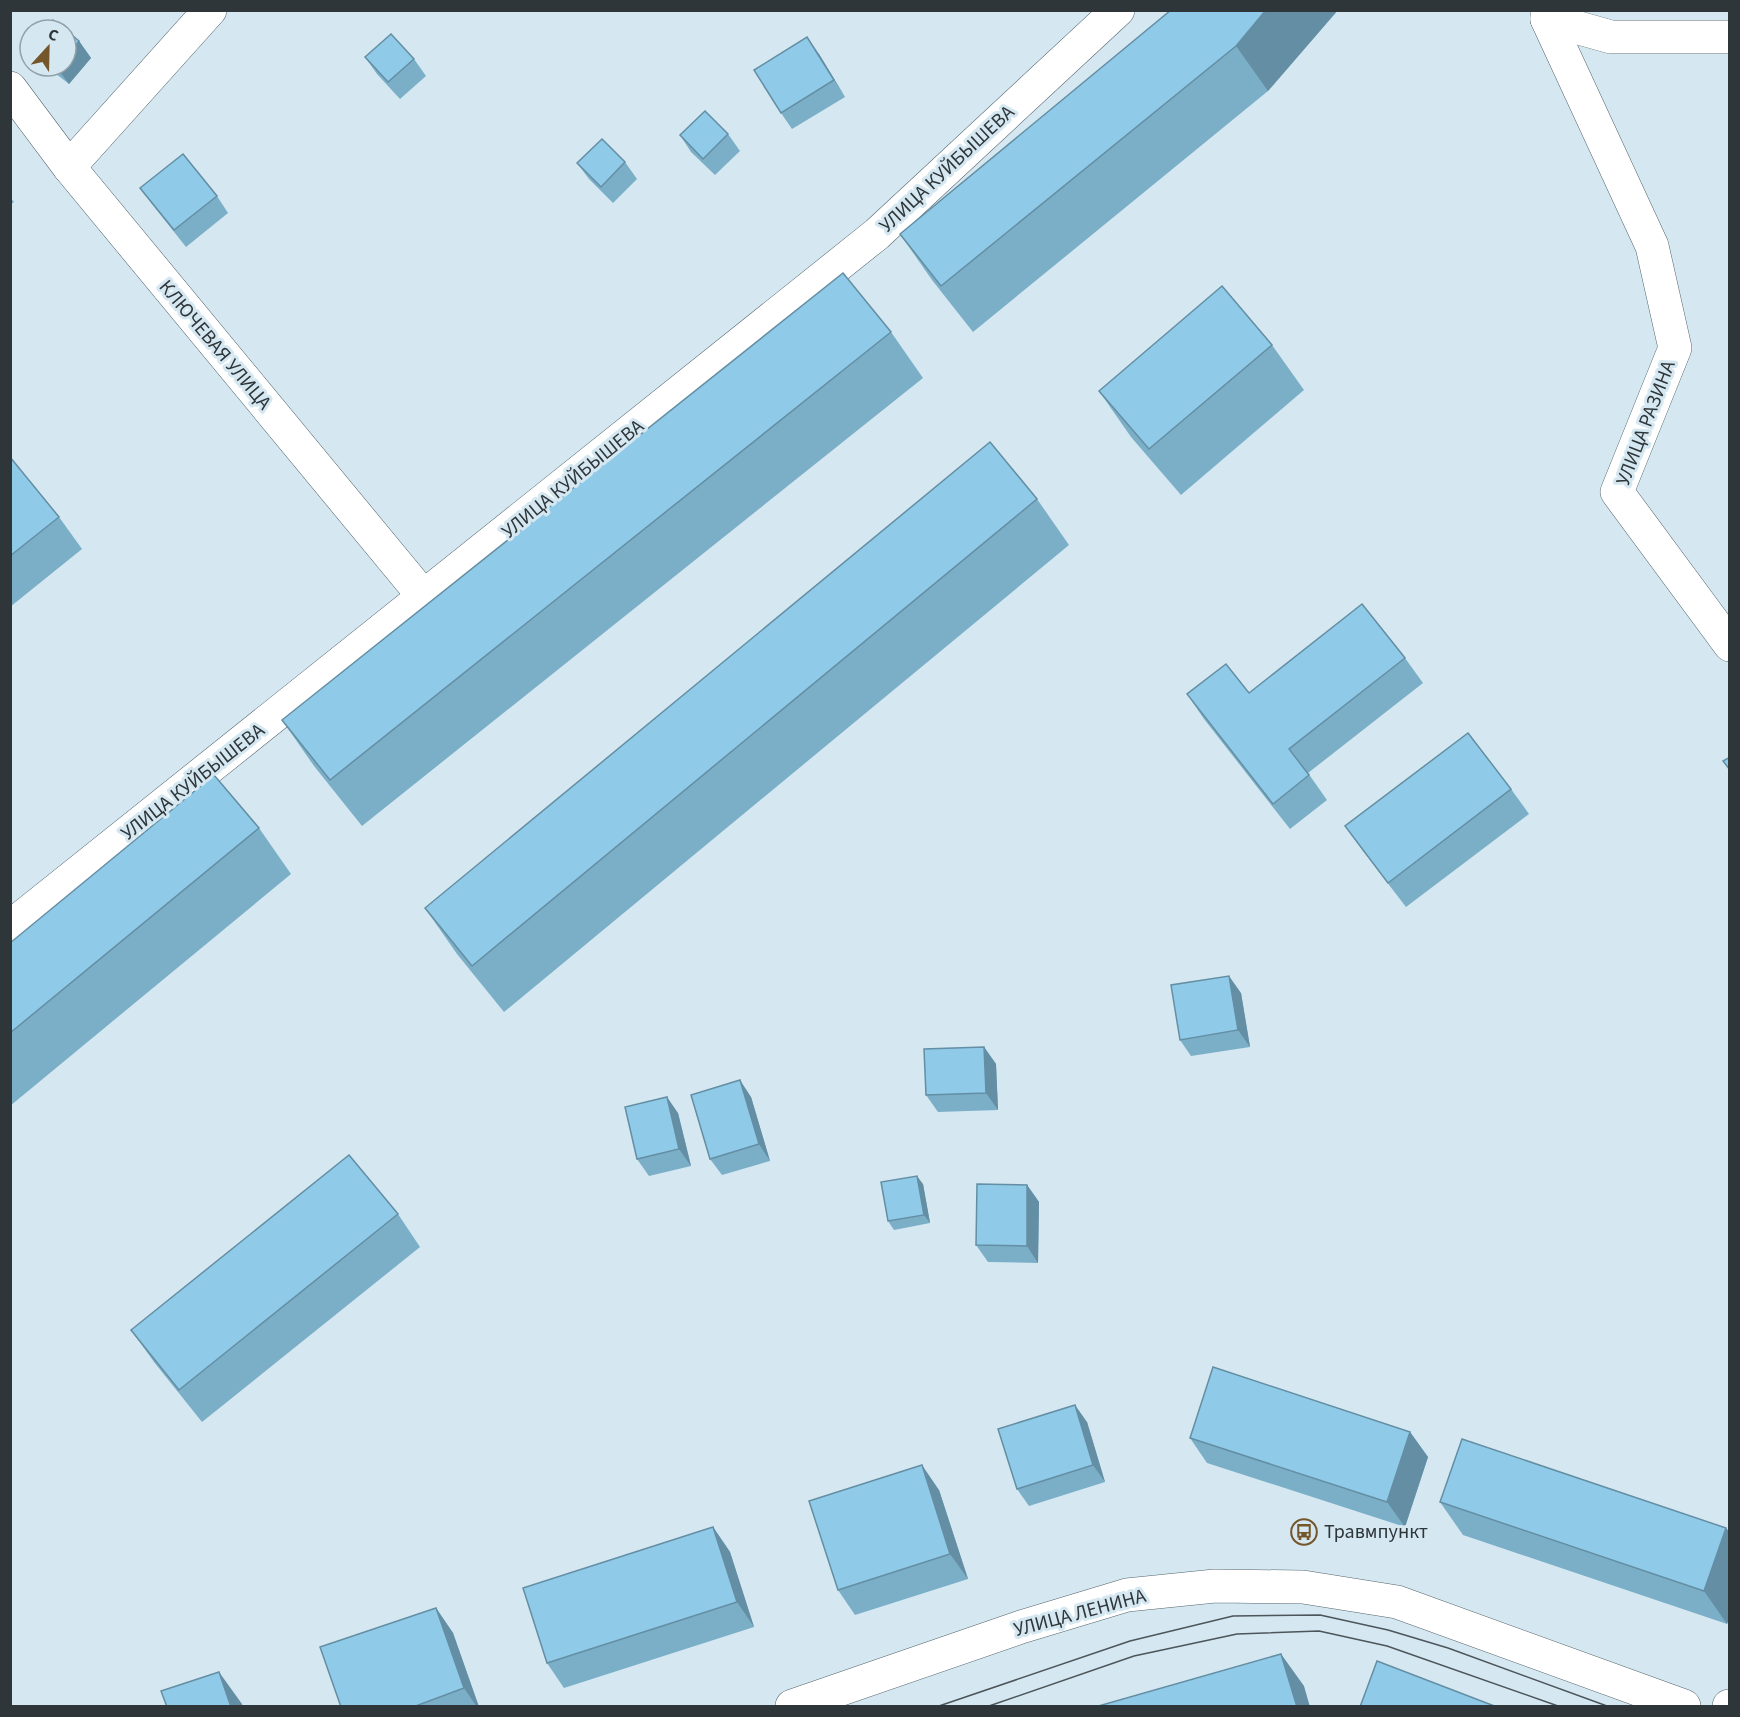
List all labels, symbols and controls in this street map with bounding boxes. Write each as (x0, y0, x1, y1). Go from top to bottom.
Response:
north arrow (18, 18, 78, 78)
text: С (45, 23, 62, 47)
street label: УЛИЦА КУЙБЫШЕВА (873, 99, 1021, 239)
street label: КЛЮЧЕВАЯ УЛИЦА (152, 274, 278, 416)
street label: УЛИЦА РАЗИНА (1609, 356, 1683, 490)
street label: УЛИЦА КУЙБЫШЕВА (496, 413, 650, 545)
street label: УЛИЦА КУЙБЫШЕВА (115, 717, 271, 847)
bus stop icon: Травмпункт (1289, 1517, 1319, 1547)
place label: Травмпункт (1324, 1518, 1428, 1546)
street label: УЛИЦА ЛЕНИНА (1011, 1582, 1149, 1644)

